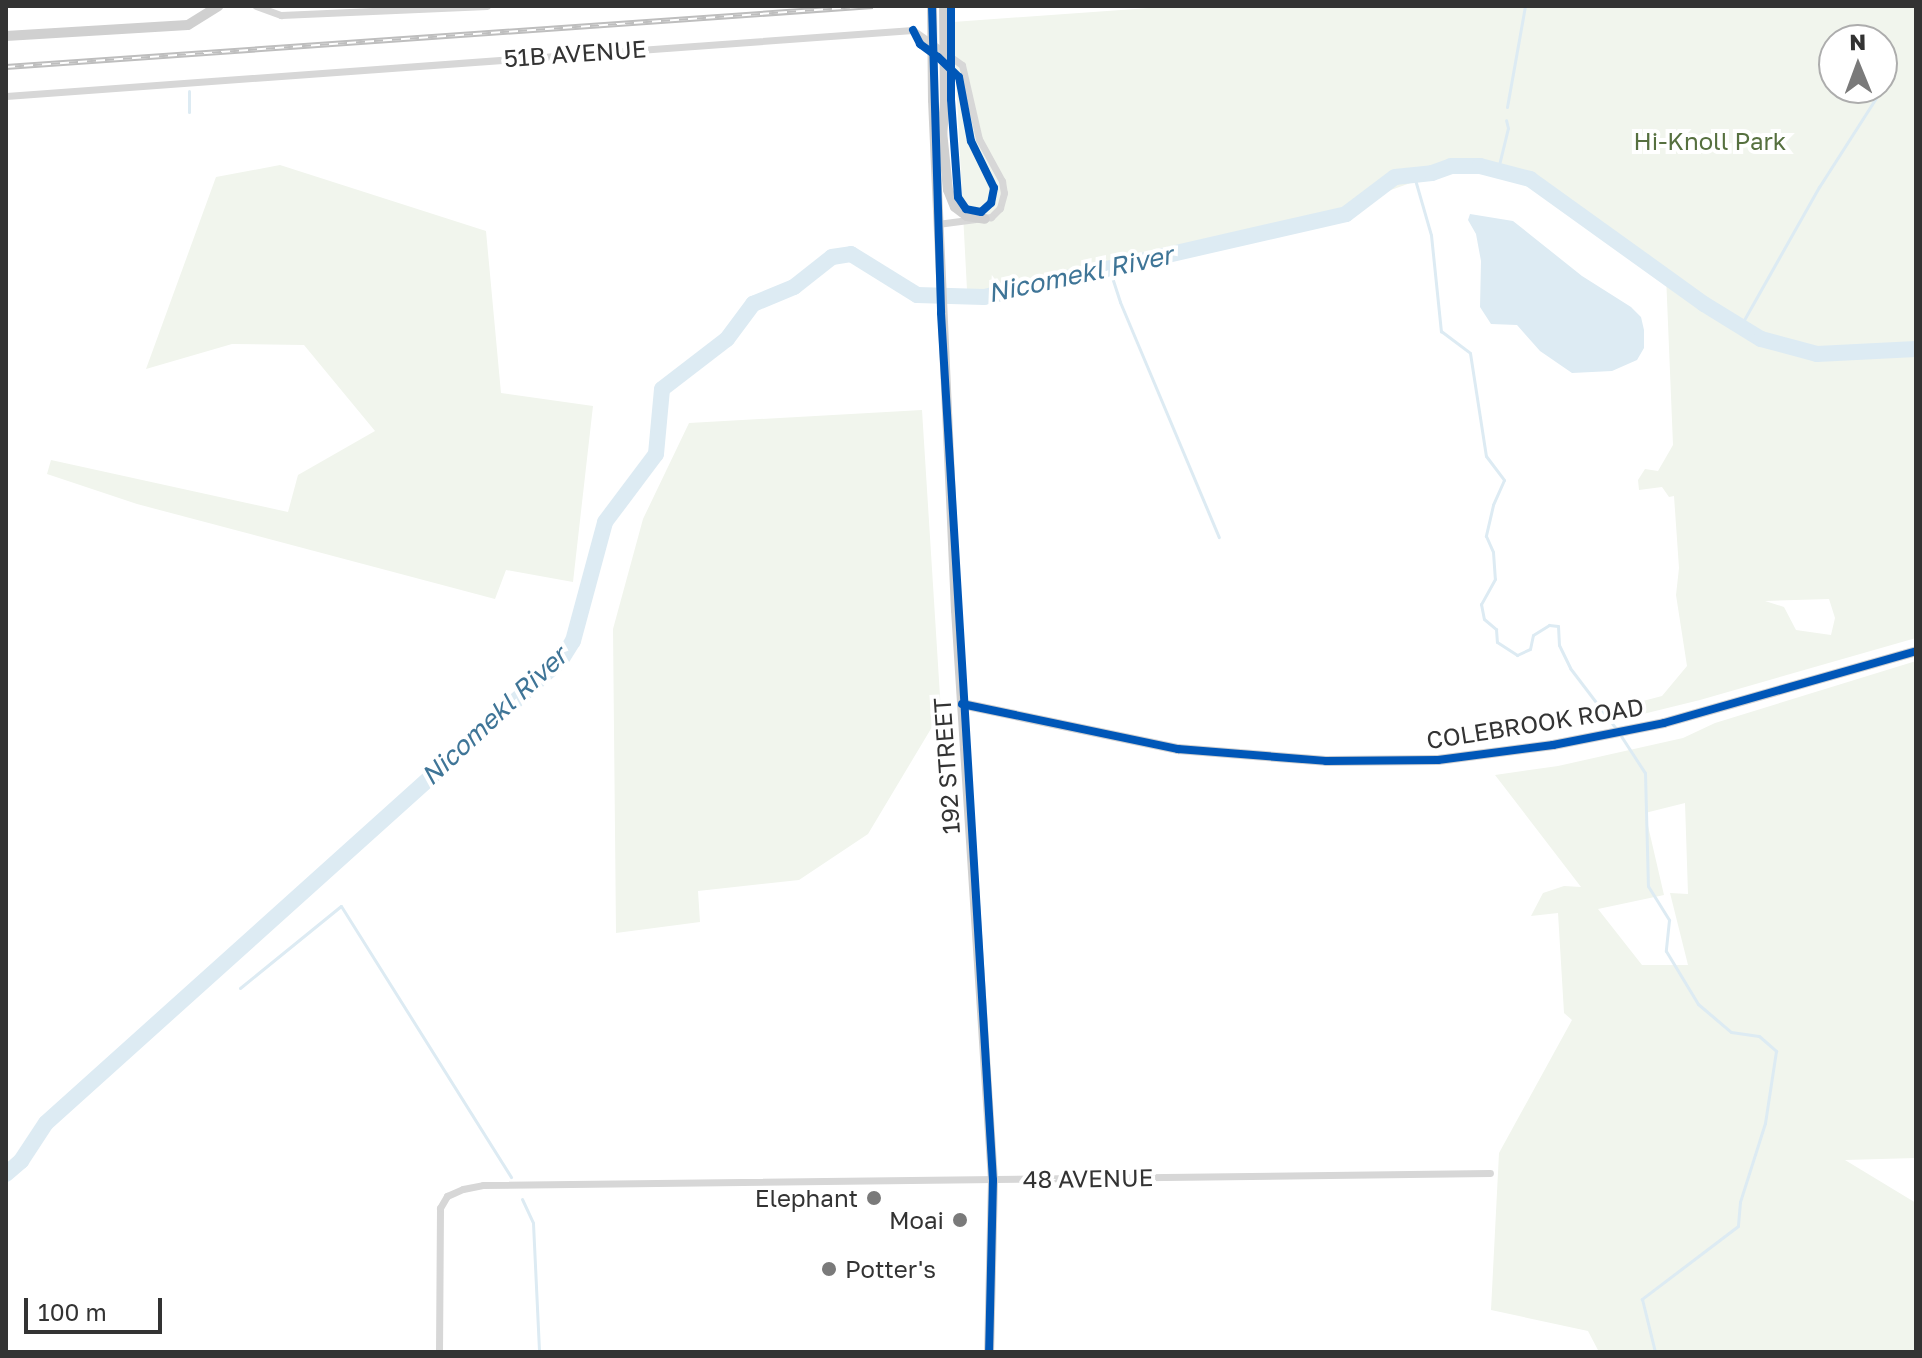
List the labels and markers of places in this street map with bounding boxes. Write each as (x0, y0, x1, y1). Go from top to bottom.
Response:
place label: Elephant (755, 1184, 858, 1212)
marker: Elephant (865, 1189, 883, 1207)
place label: Moai (889, 1206, 944, 1234)
marker: Moai (951, 1211, 969, 1229)
place label: Potter's (845, 1255, 936, 1283)
marker: Potter's (820, 1260, 838, 1278)

